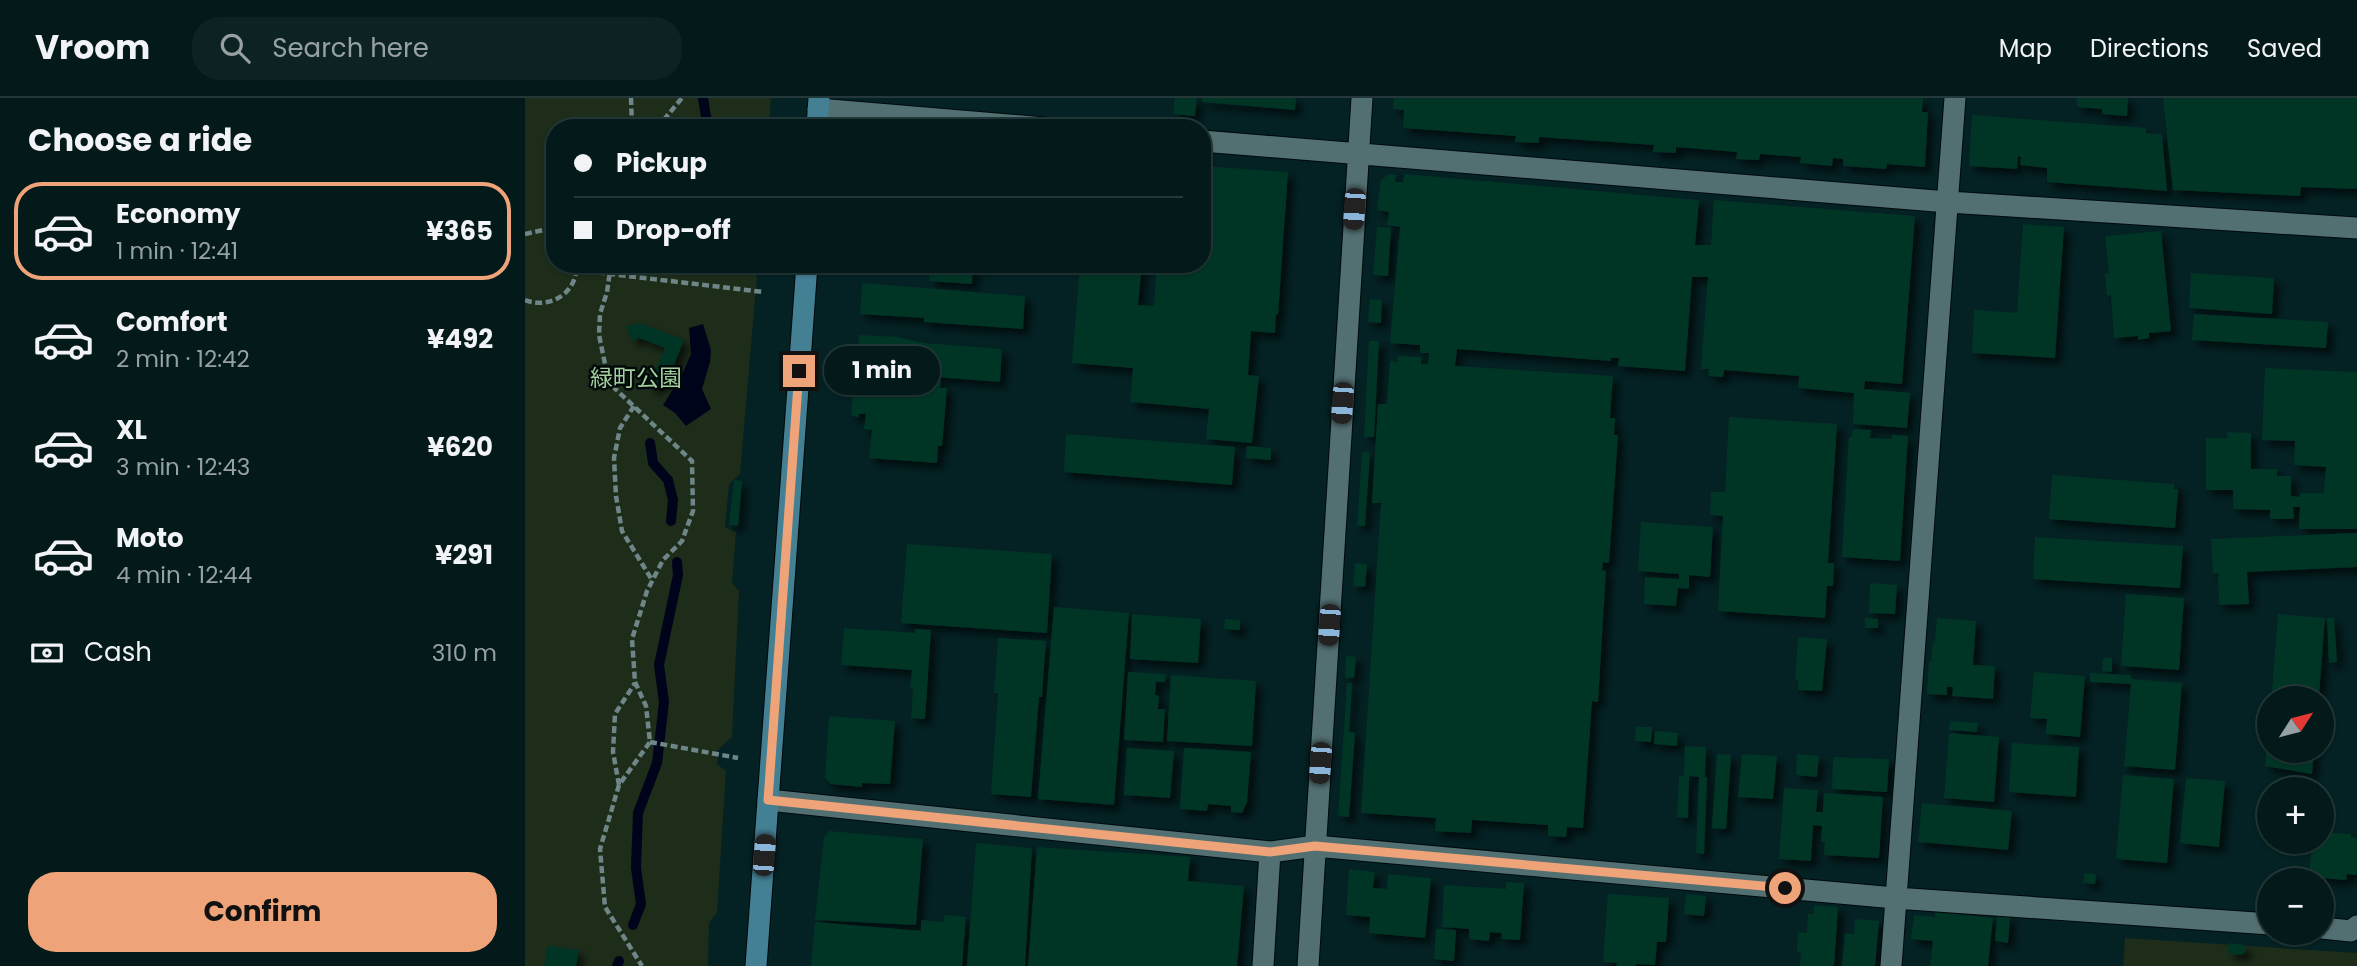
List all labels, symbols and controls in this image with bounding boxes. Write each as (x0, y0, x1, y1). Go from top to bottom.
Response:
search box (192, 17, 682, 80)
text: Vroom (35, 24, 150, 71)
icon: search (216, 29, 254, 67)
text: Search here (272, 30, 429, 66)
text: Map (1999, 32, 2052, 65)
text: Directions (2090, 32, 2209, 65)
text: Saved (2247, 32, 2322, 65)
text: Choose a ride (28, 117, 252, 162)
text: Pickup (616, 145, 707, 181)
car (1343, 187, 1366, 231)
text: Economy (116, 196, 240, 232)
icon: car (32, 200, 95, 263)
text: Drop-off (616, 212, 731, 248)
text: ¥365 (426, 213, 493, 249)
text: 1 min · 12:41 (116, 235, 238, 267)
text: Comfort (116, 304, 228, 340)
icon: car (32, 308, 95, 371)
text: ¥492 (427, 321, 493, 357)
text: 2 min · 12:42 (116, 343, 250, 375)
callout: 1 min (823, 346, 939, 396)
text: 1 min (852, 354, 912, 386)
route end (783, 355, 815, 387)
park label: 緑町公園 (590, 362, 682, 394)
car (1331, 381, 1354, 425)
text: XL (116, 412, 147, 448)
icon: car (32, 416, 95, 479)
text: ¥620 (427, 429, 493, 465)
text: 3 min · 12:43 (116, 451, 250, 483)
text: Moto (116, 520, 184, 556)
icon: car (32, 524, 95, 587)
text: ¥291 (435, 537, 493, 573)
text: 4 min · 12:44 (116, 559, 252, 591)
car (1318, 603, 1341, 647)
icon: cash (28, 634, 66, 672)
text: Cash (84, 634, 152, 670)
text: 310 m (432, 637, 497, 669)
north arrow (2257, 686, 2335, 763)
map controls (2257, 686, 2334, 945)
car (1309, 741, 1332, 785)
button: + (2257, 777, 2334, 854)
car (753, 833, 776, 877)
button: − (2257, 868, 2334, 945)
button: Confirm (28, 872, 497, 952)
route start (1769, 872, 1801, 904)

